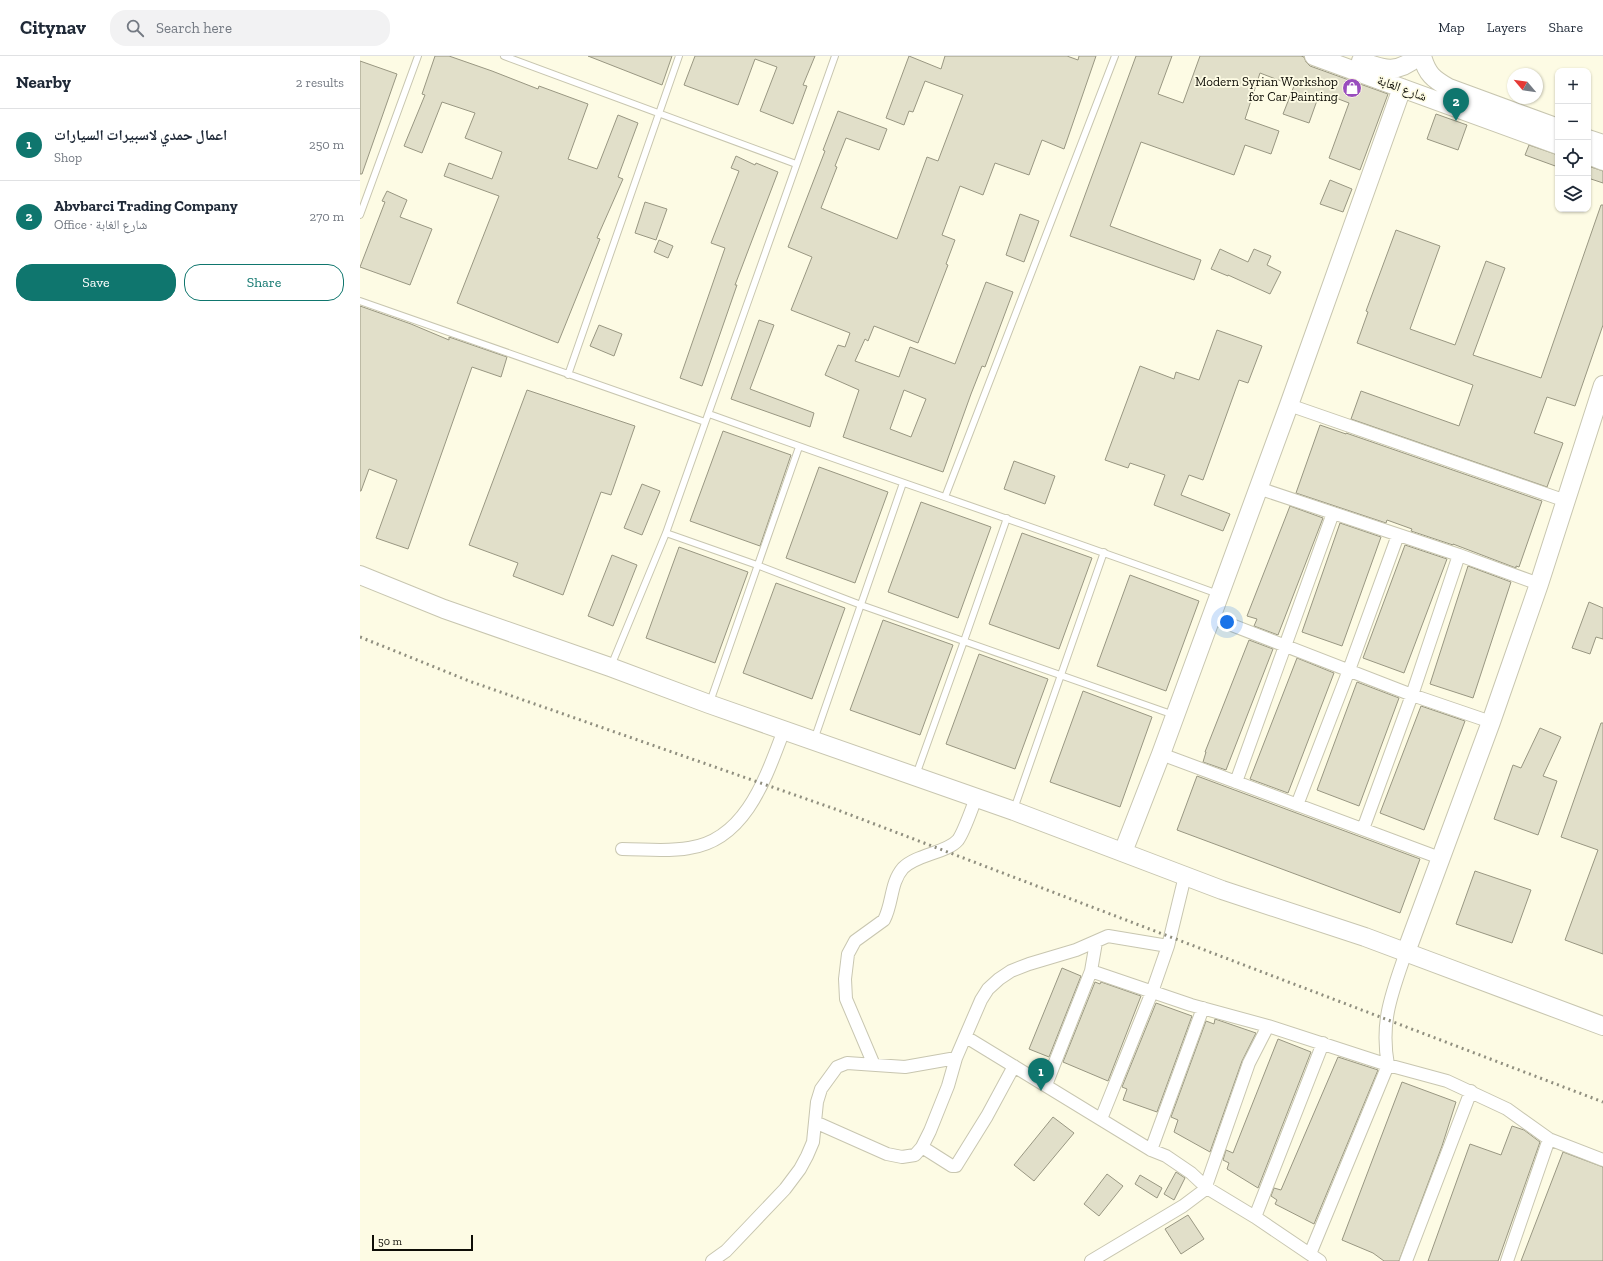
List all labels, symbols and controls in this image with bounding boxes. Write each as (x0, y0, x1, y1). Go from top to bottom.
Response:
search box (110, 10, 390, 46)
text: Citynav (20, 16, 86, 39)
icon: search (124, 17, 146, 39)
text: Search here (156, 19, 232, 37)
text: Map (1438, 19, 1465, 36)
text: Layers (1487, 19, 1526, 36)
text: Share (1548, 19, 1583, 36)
north arrow (1507, 68, 1543, 104)
map controls (1555, 68, 1591, 212)
button: + (1555, 68, 1591, 104)
text: Nearby (16, 72, 71, 92)
street label: شارع الغابة (1374, 72, 1429, 106)
place label: Modern Syrian Workshop for Car Painting (1195, 74, 1338, 104)
text: 2 results (296, 75, 344, 90)
shop icon: Modern Syrian Workshop for Car Painting (1341, 77, 1363, 99)
pin: 2 (1443, 88, 1469, 121)
button: − (1555, 104, 1591, 140)
text: اعمال حمدي لاسبيرات السيارات (54, 126, 227, 144)
text: 1 (26, 137, 32, 152)
text: 250 m (309, 137, 344, 152)
button: locate (1555, 140, 1591, 176)
text: Shop (54, 150, 82, 165)
button: layers (1555, 176, 1591, 212)
text: Abvbarci Trading Company (54, 197, 238, 215)
text: 2 (26, 209, 32, 224)
text: 270 m (310, 209, 344, 224)
text: Office · شارع الغابة (54, 217, 147, 232)
button: Save (16, 264, 176, 301)
button: Share (184, 264, 344, 301)
your location (1217, 612, 1237, 632)
pin: 1 (1028, 1058, 1054, 1091)
scale bar (372, 1233, 473, 1252)
text: 50 m (378, 1235, 402, 1248)

